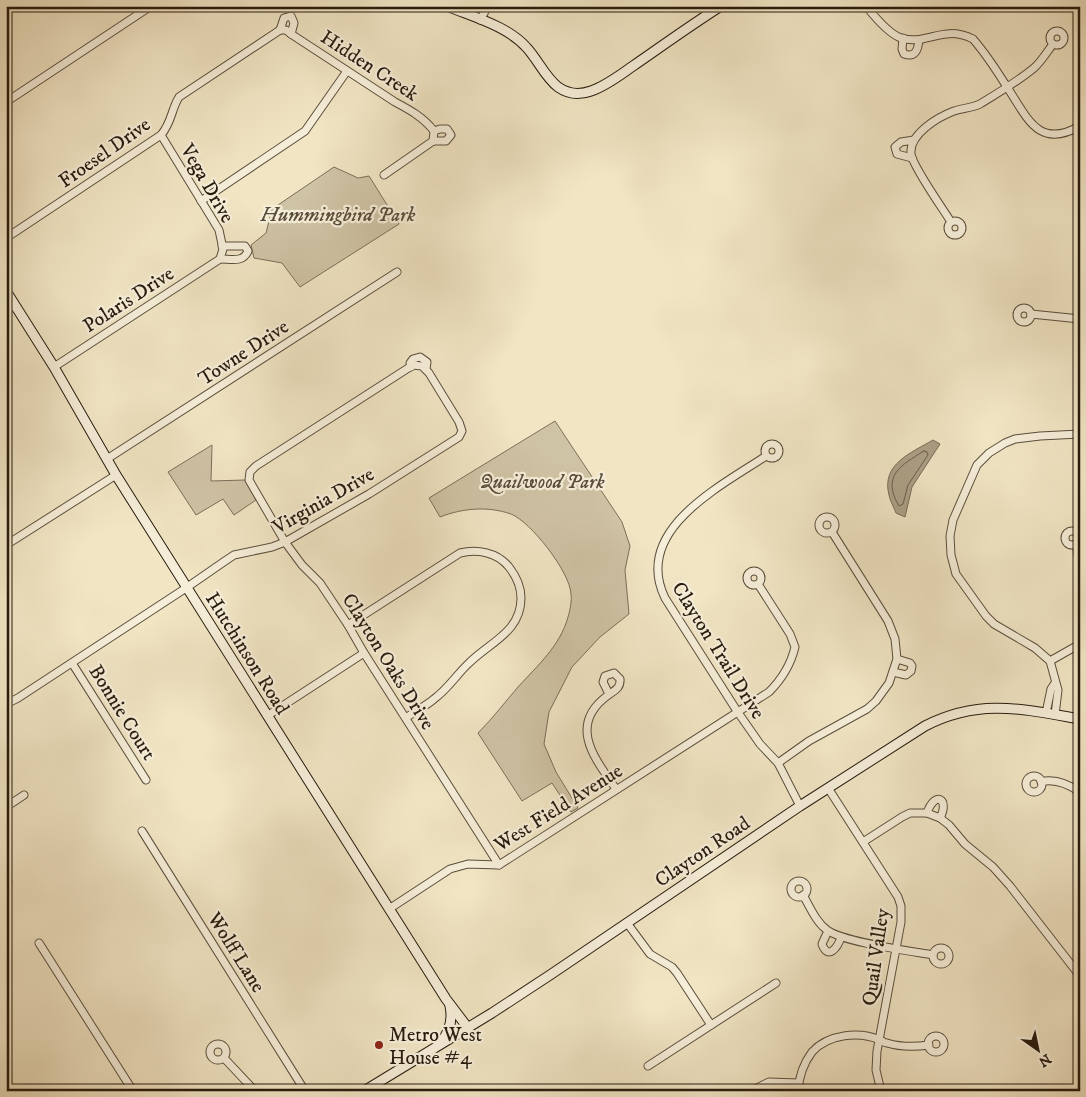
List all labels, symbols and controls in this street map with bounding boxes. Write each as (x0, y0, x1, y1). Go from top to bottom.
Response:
street label: Hidden Creek (315, 25, 423, 107)
street label: Froesel Drive (54, 112, 156, 194)
street label: Vega Drive (174, 139, 239, 228)
park label: Hummingbird Park (260, 203, 416, 228)
street label: Polaris Drive (79, 262, 179, 339)
street label: Towne Drive (194, 315, 294, 392)
street label: Virginia Drive (268, 462, 379, 541)
park label: Quailwood Park (479, 470, 605, 495)
street label: Clayton Trail Drive (666, 578, 770, 724)
street label: Hutchinson Road (199, 588, 294, 720)
street label: Clayton Oaks Drive (336, 589, 440, 735)
street label: Bonnie Court (83, 661, 161, 765)
street label: West Field Avenue (489, 759, 628, 858)
street label: Clayton Road (650, 811, 755, 893)
street label: Quail Valley (857, 906, 896, 1008)
street label: Wolff Lane (201, 907, 270, 998)
place label: Metro West House #4 (389, 1023, 482, 1071)
north arrow (1014, 1024, 1064, 1074)
marker: Metro West House #4 (373, 1039, 385, 1051)
text: N (1034, 1049, 1054, 1071)

